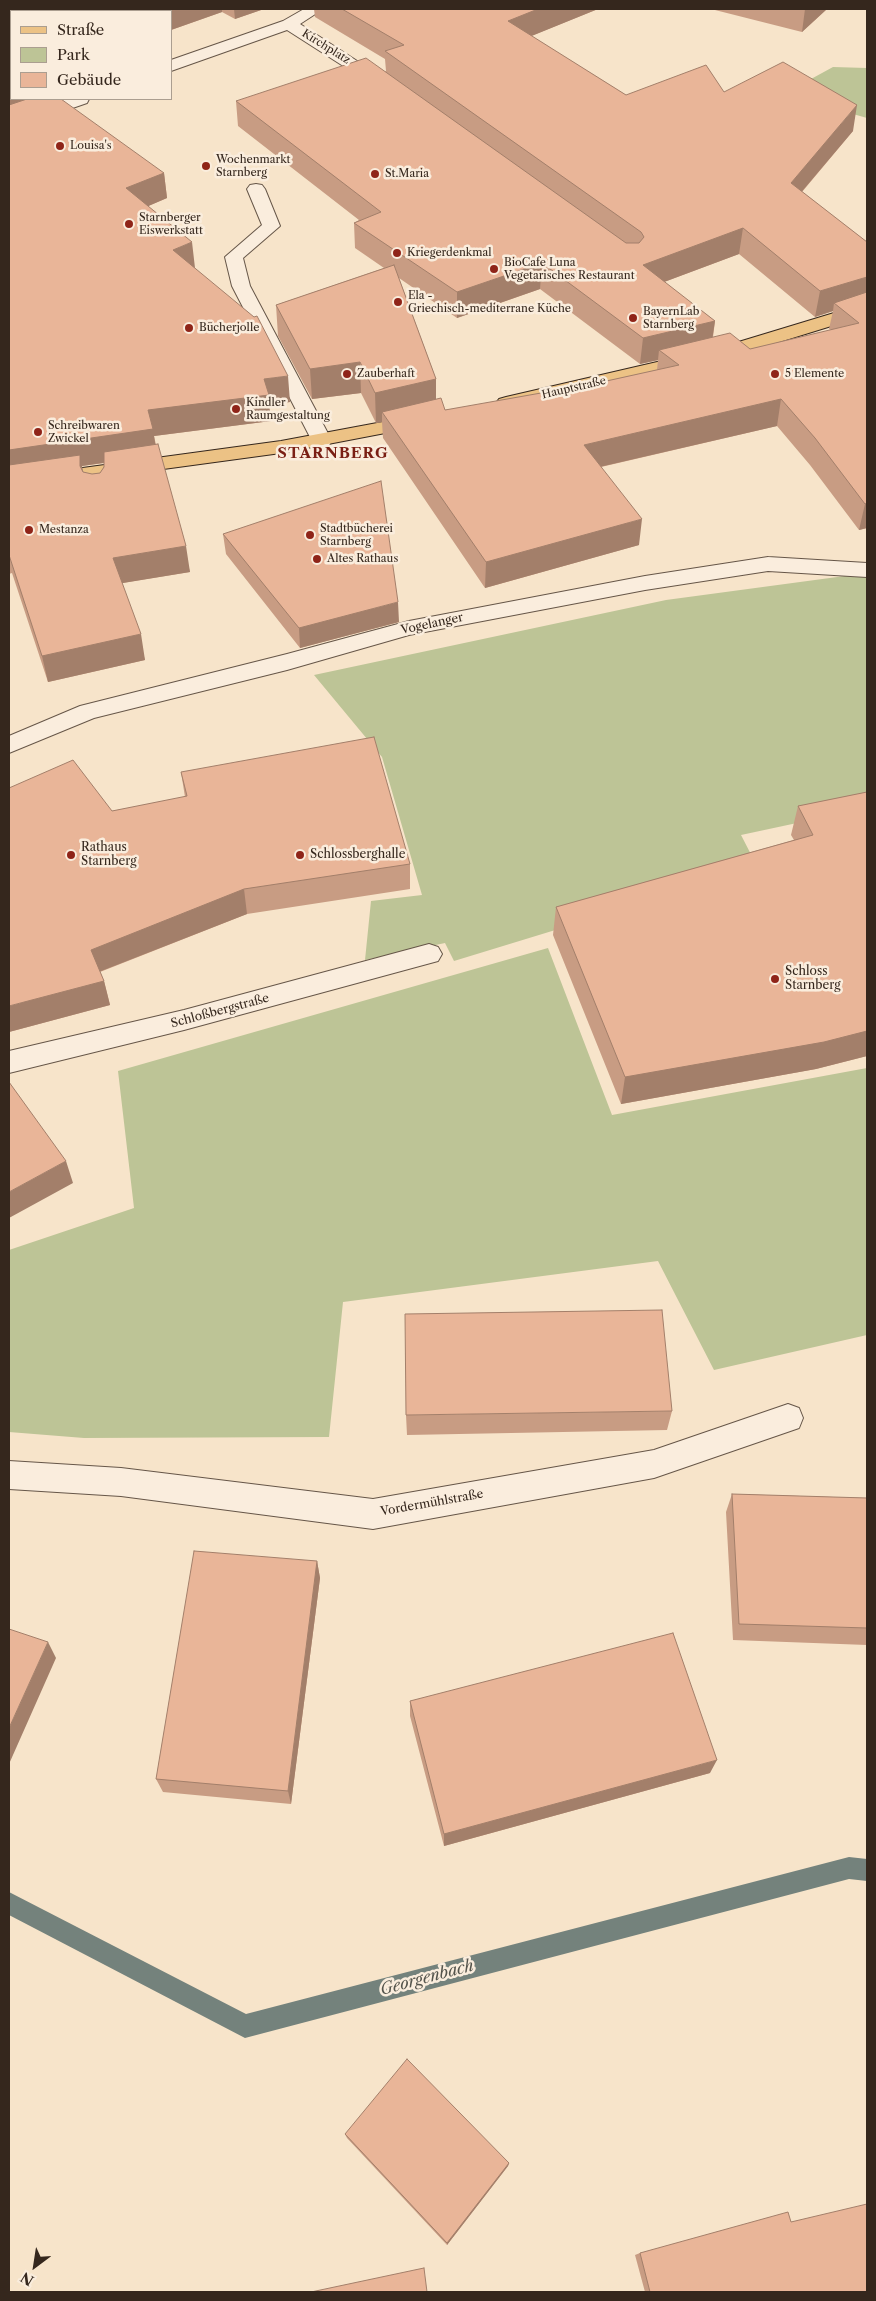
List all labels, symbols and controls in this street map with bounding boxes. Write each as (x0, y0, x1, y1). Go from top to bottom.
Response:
legend (10, 10, 172, 100)
text: Straße (57, 20, 104, 39)
street label: Kirchplatz (299, 27, 353, 67)
text: Park (57, 45, 90, 64)
text: Gebäude (57, 70, 121, 89)
place label: Louisa's (70, 139, 112, 153)
marker: Louisa's (54, 140, 66, 152)
place label: Wochenmarkt Starnberg (216, 153, 290, 179)
marker: Wochenmarkt Starnberg (200, 160, 212, 172)
place label: St.Maria (385, 167, 429, 181)
marker: St.Maria (369, 168, 381, 180)
place label: Starnberger Eiswerkstatt (139, 211, 203, 237)
marker: Starnberger Eiswerkstatt (123, 218, 135, 230)
place label: Kriegerdenkmal (407, 246, 492, 260)
marker: Kriegerdenkmal (391, 247, 403, 259)
place label: BioCafe Luna Vegetarisches Restaurant (504, 256, 635, 282)
marker: BioCafe Luna Vegetarisches Restaurant (488, 263, 500, 275)
place label: Ela - Griechisch-mediterrane Küche (408, 289, 571, 315)
marker: Ela - Griechisch-mediterrane Küche (392, 296, 404, 308)
place label: BayernLab Starnberg (643, 305, 699, 331)
marker: BayernLab Starnberg (627, 312, 639, 324)
place label: Bücherjolle (199, 321, 259, 335)
marker: Bücherjolle (183, 322, 195, 334)
place label: Zauberhaft (357, 367, 415, 381)
place label: 5 Elemente (785, 367, 844, 381)
marker: Zauberhaft (341, 368, 353, 380)
marker: 5 Elemente (769, 368, 781, 380)
street label: Hauptstraße (541, 374, 607, 402)
place label: Kindler Raumgestaltung (246, 396, 330, 422)
marker: Kindler Raumgestaltung (230, 403, 242, 415)
place label: Schreibwaren Zwickel (48, 419, 120, 445)
marker: Schreibwaren Zwickel (32, 426, 44, 438)
district label: STARNBERG (276, 445, 390, 463)
place label: Stadtbücherei Starnberg (320, 522, 393, 548)
place label: Mestanza (39, 523, 89, 537)
marker: Mestanza (23, 524, 35, 536)
marker: Stadtbücherei Starnberg (304, 529, 316, 541)
place label: Altes Rathaus (327, 552, 398, 566)
marker: Altes Rathaus (311, 553, 323, 565)
street label: Vogelanger (399, 610, 465, 638)
place label: Rathaus Starnberg (81, 841, 137, 869)
place label: Schlossberghalle (310, 848, 405, 862)
marker: Rathaus Starnberg (65, 849, 77, 861)
marker: Schlossberghalle (294, 849, 306, 861)
place label: Schloss Starnberg (785, 965, 841, 993)
marker: Schloss Starnberg (769, 973, 781, 985)
street label: Schloßbergstraße (169, 991, 271, 1031)
street label: Vordermühlstraße (379, 1487, 485, 1519)
water label: Georgenbach (378, 1956, 476, 2000)
north arrow (10, 2241, 60, 2291)
text: N (17, 2268, 37, 2290)

